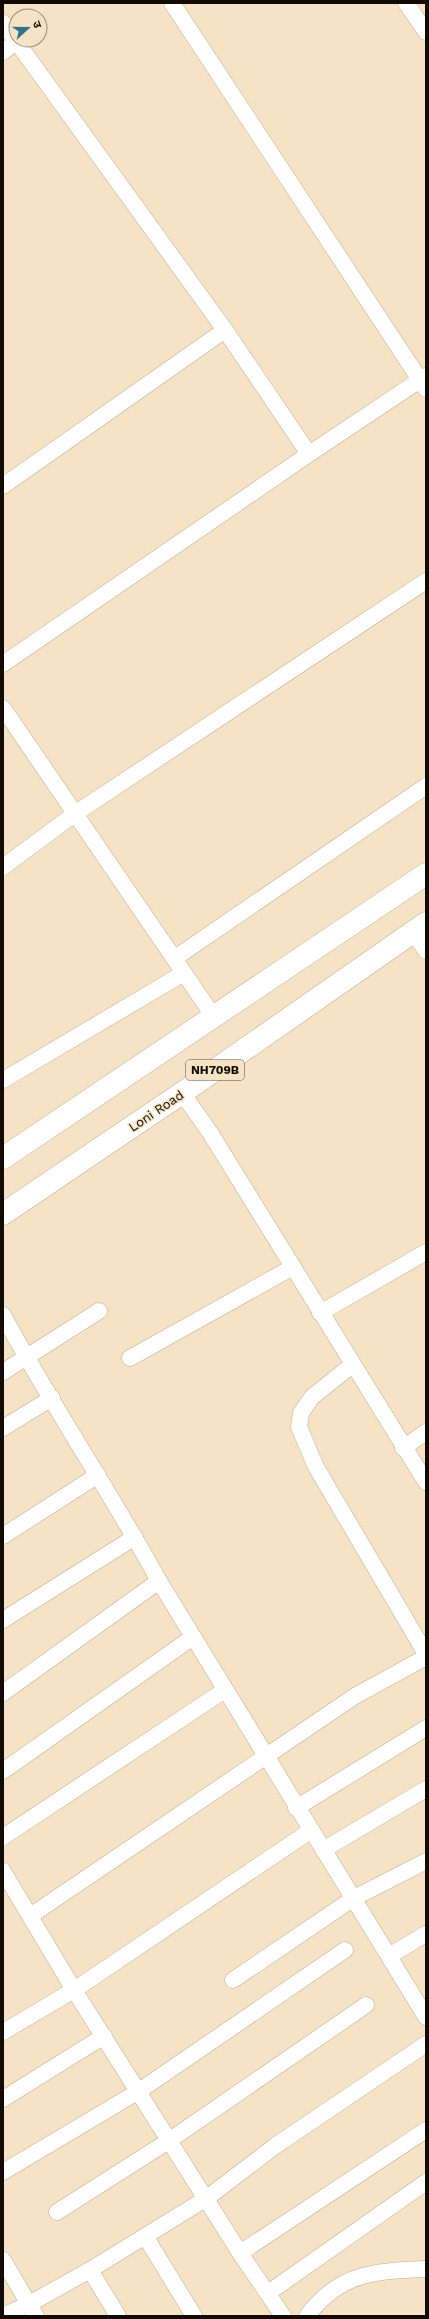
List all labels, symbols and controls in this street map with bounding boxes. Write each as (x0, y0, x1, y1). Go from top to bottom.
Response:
north arrow (8, 8, 48, 48)
text: उ (30, 19, 44, 30)
road number: NH709B (186, 1060, 244, 1080)
street label: Loni Road (126, 1087, 186, 1135)

